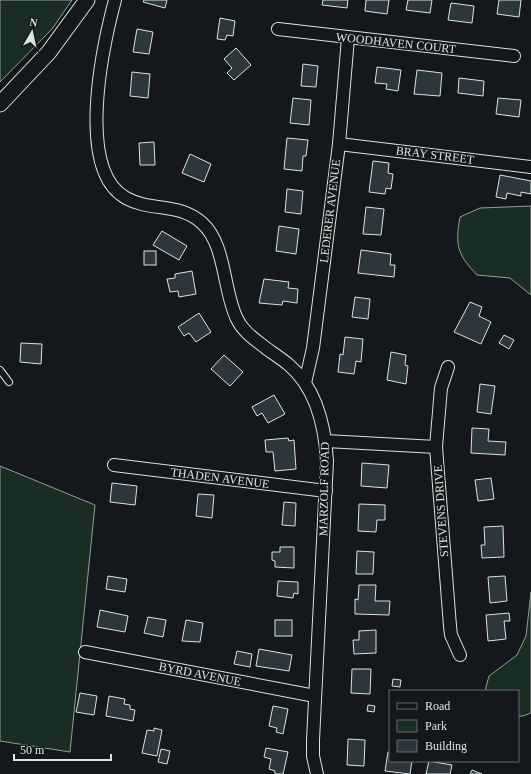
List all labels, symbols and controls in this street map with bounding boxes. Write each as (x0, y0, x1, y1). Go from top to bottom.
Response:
north arrow (12, 12, 52, 52)
text: N (29, 16, 38, 29)
street label: WOODHAVEN COURT (335, 30, 457, 56)
street label: BRAY STREET (395, 143, 476, 167)
street label: LEDERER AVENUE (317, 158, 343, 264)
street label: MARZOLF ROAD (316, 441, 332, 536)
street label: STEVENS DRIVE (431, 464, 451, 558)
street label: THADEN AVENUE (170, 465, 270, 491)
street label: BYRD AVENUE (158, 659, 242, 689)
legend (389, 690, 519, 762)
text: Road (425, 699, 450, 713)
text: Park (425, 719, 447, 733)
scale bar (14, 736, 111, 762)
text: Building (425, 739, 467, 753)
text: 50 m (20, 743, 45, 757)

